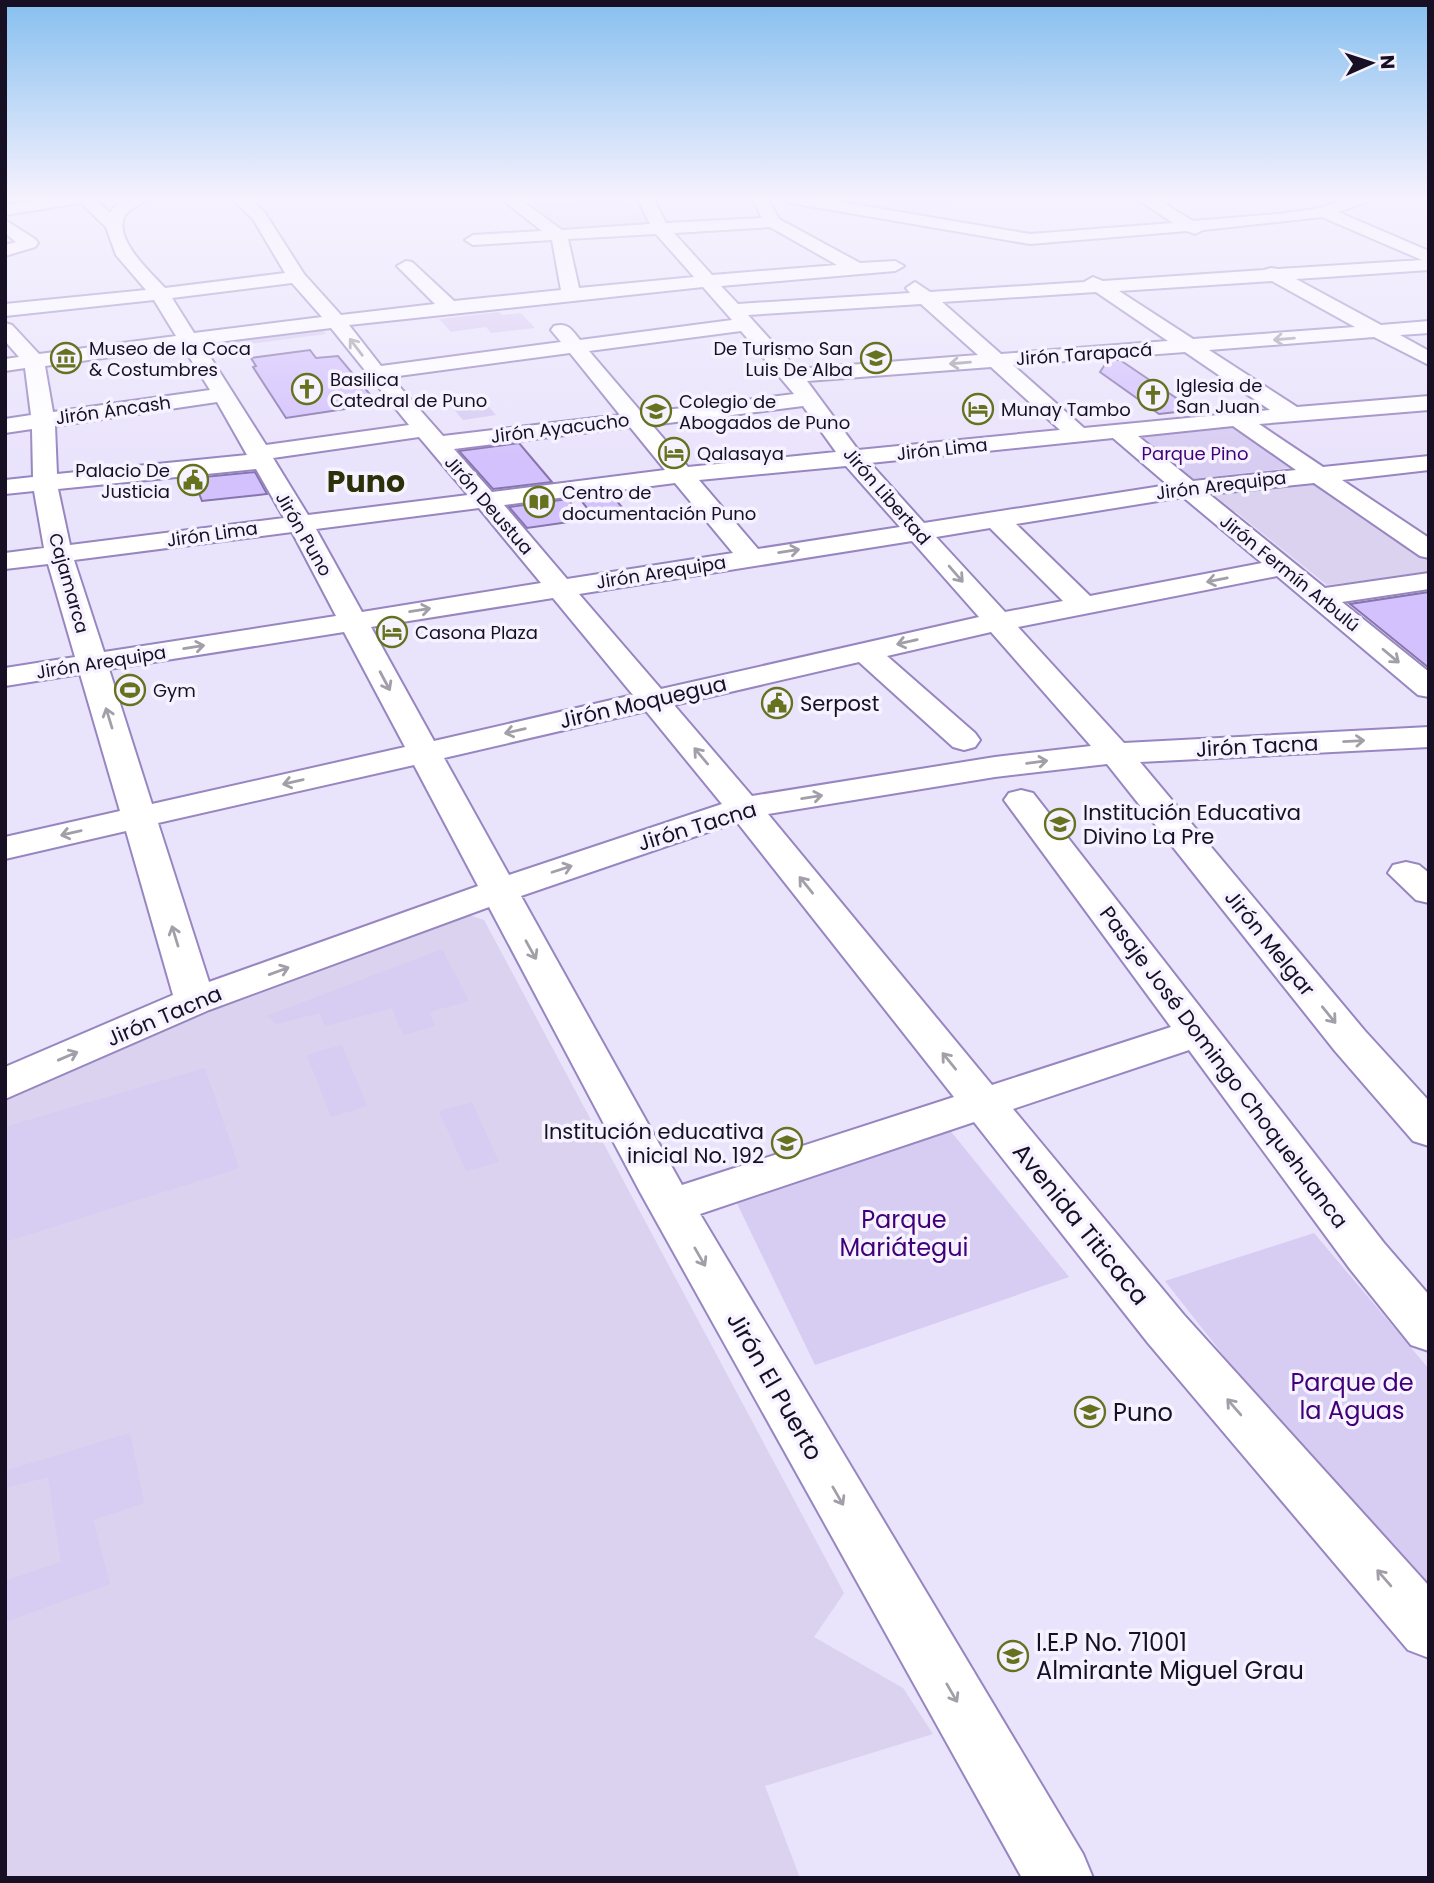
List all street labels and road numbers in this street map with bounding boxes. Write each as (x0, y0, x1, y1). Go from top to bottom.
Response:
street label: Jirón Tarapacá (1015, 337, 1153, 371)
street label: Jirón Áncash (54, 390, 172, 430)
street label: Jirón Ayacucho (489, 407, 631, 449)
street label: Jirón Lima (895, 432, 989, 466)
street label: Jirón Libertad (838, 442, 936, 550)
street label: Jirón Deustua (439, 450, 539, 560)
street label: Jirón Arequipa (1154, 465, 1288, 505)
street label: Jirón Puno (270, 487, 338, 581)
street label: Jirón Fermín Arbulú (1215, 509, 1365, 637)
street label: Jirón Lima (165, 515, 259, 553)
street label: Cajamarca (43, 530, 95, 636)
street label: Jirón Arequipa (594, 549, 728, 595)
street label: Jirón Arequipa (34, 639, 168, 685)
street label: Jirón Moquegua (557, 669, 729, 735)
street label: Jirón Tacna (1195, 728, 1319, 764)
street label: Jirón Tacna (634, 794, 760, 858)
street label: Jirón Melgar (1218, 884, 1322, 1002)
street label: Pasaje José Domingo Choquehuanca (1093, 900, 1355, 1234)
street label: Jirón Tacna (102, 979, 226, 1053)
street label: Avenida Titicaca (1005, 1136, 1157, 1312)
street label: Jirón El Puerto (719, 1306, 831, 1466)

